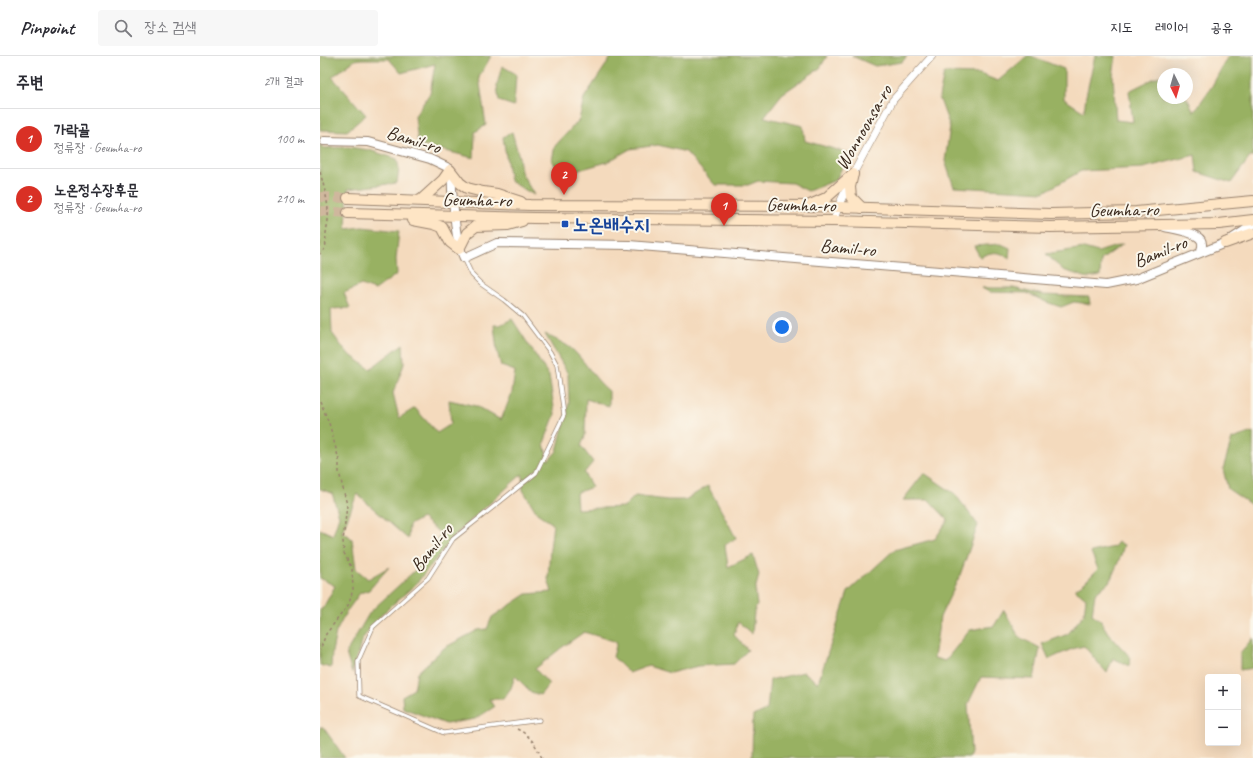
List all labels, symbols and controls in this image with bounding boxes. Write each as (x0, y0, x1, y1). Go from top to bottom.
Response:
search box (98, 10, 378, 46)
text: Pinpoint (20, 16, 74, 40)
icon: search (112, 17, 134, 39)
text: 장소 검색 (144, 18, 196, 37)
text: 지도 (1110, 19, 1133, 36)
text: 레이어 (1155, 19, 1188, 36)
text: 공유 (1210, 19, 1233, 36)
north arrow (1157, 68, 1193, 104)
text: 주변 (16, 72, 43, 93)
text: 2개 결과 (264, 74, 304, 90)
street label: Wonnoonsa-ro (830, 80, 898, 174)
street label: Bamil-ro (384, 120, 445, 160)
text: 가락골 (54, 121, 90, 140)
text: 1 (26, 131, 32, 147)
text: 100 m (276, 131, 304, 147)
text: 정류장 · Geumha-ro (54, 140, 142, 156)
pin: 2 (551, 162, 577, 195)
text: 노온정수장후문 (54, 181, 139, 200)
street label: Geumha-ro (442, 187, 513, 213)
text: 2 (26, 191, 32, 207)
text: 210 m (276, 191, 304, 207)
street label: Geumha-ro (766, 192, 837, 218)
pin: 1 (711, 193, 737, 226)
street label: Geumha-ro (1089, 197, 1160, 223)
text: 정류장 · Geumha-ro (54, 200, 142, 216)
place label: 노온배수지 (573, 213, 649, 237)
marker: 노온배수지 (560, 219, 570, 229)
street label: Bamil-ro (1130, 230, 1192, 273)
street label: Bamil-ro (819, 234, 878, 262)
your location (772, 317, 792, 337)
street label: Bamil-ro (405, 518, 459, 577)
map controls (1205, 674, 1241, 746)
button: + (1205, 674, 1241, 710)
button: − (1205, 710, 1241, 746)

